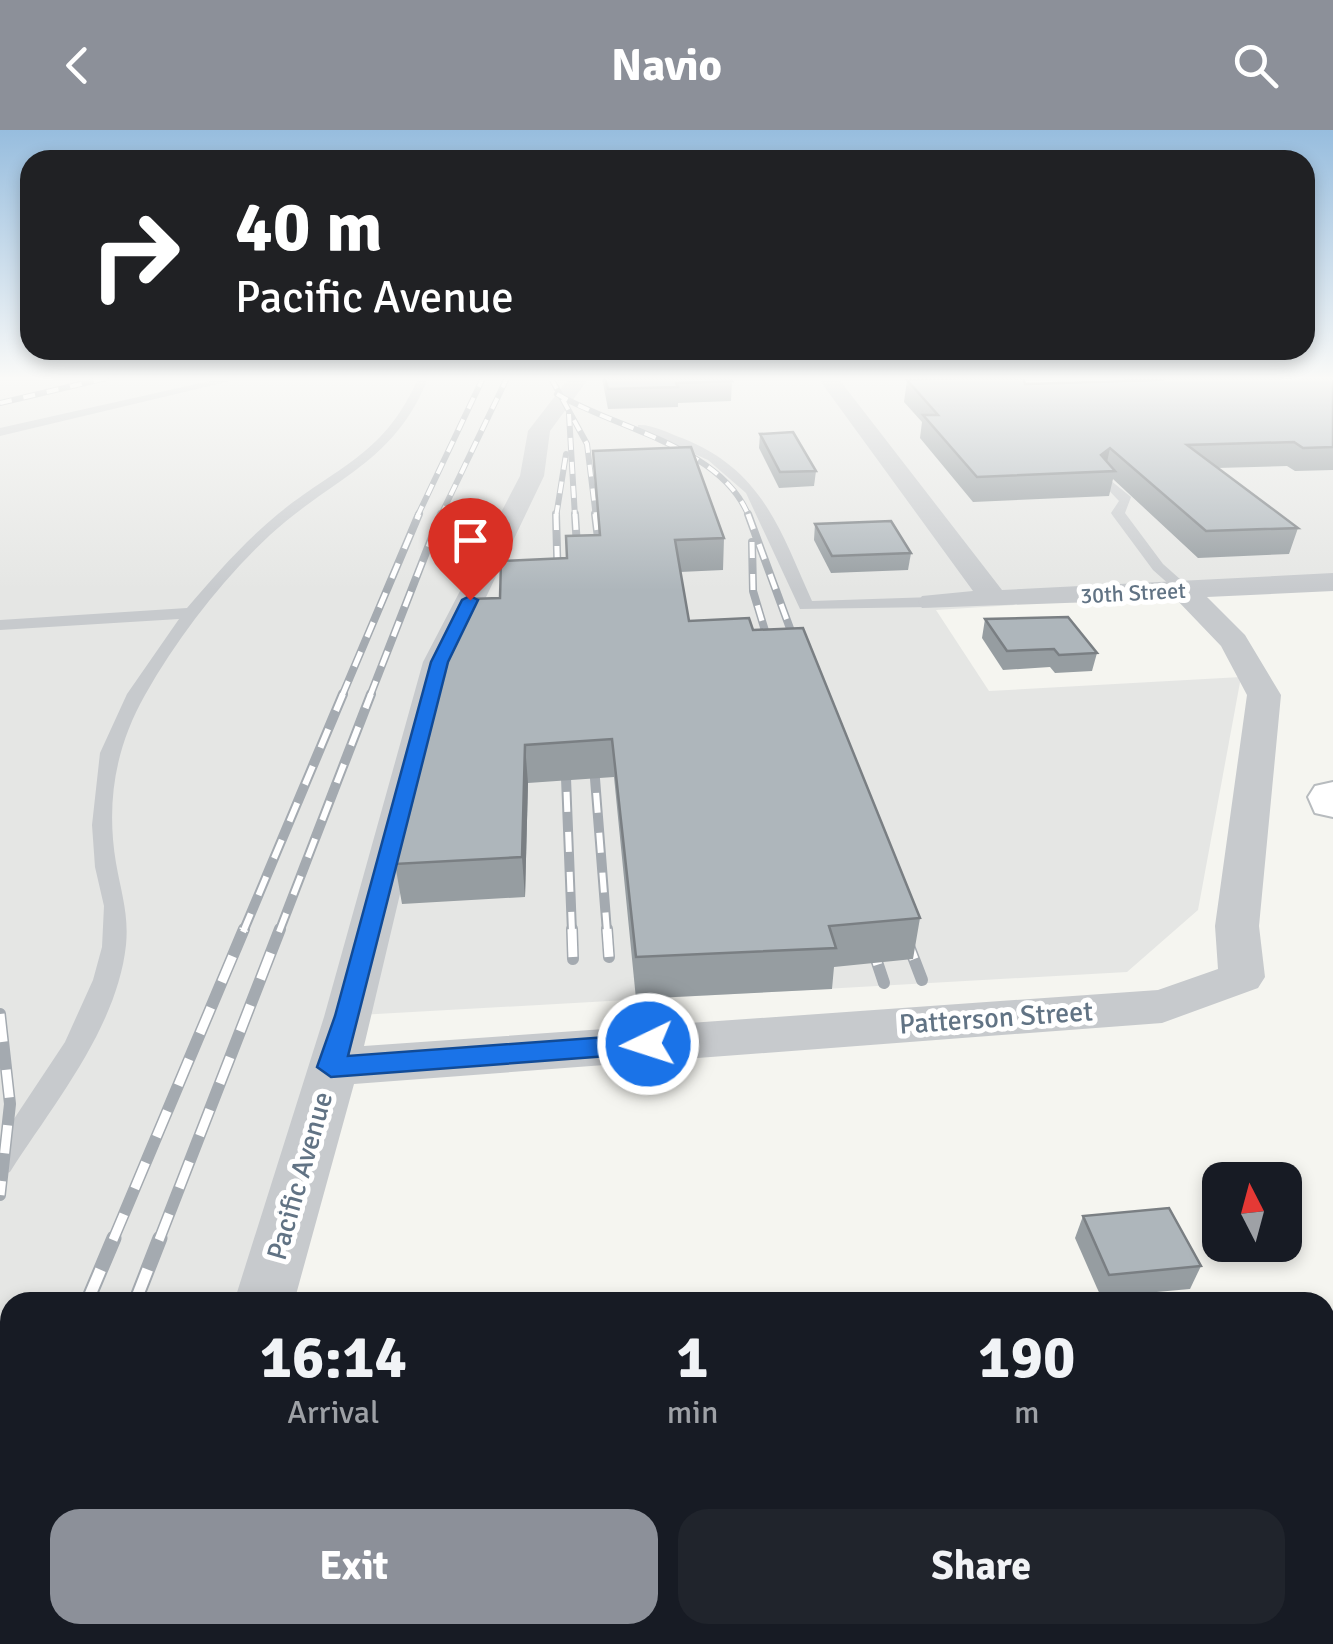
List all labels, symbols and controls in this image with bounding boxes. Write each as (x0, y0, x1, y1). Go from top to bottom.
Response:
icon: back (50, 38, 105, 93)
text: Navio (611, 38, 722, 93)
icon: search (1228, 38, 1283, 93)
text: 40 m (235, 184, 383, 270)
icon: right (70, 190, 200, 320)
text: Pacific Avenue (235, 270, 514, 325)
pin (428, 498, 513, 601)
icon: arrive (443, 513, 498, 568)
street label: 30th Street (1080, 577, 1187, 609)
position arrow (596, 992, 700, 1096)
street label: Patterson Street (898, 994, 1094, 1042)
street label: Pacific Avenue (260, 1088, 340, 1264)
north arrow (1202, 1162, 1302, 1262)
map controls (1202, 1162, 1302, 1262)
text: 16:14 (260, 1321, 407, 1395)
text: 1 (676, 1321, 709, 1395)
text: 190 (978, 1321, 1075, 1395)
text: Arrival (287, 1393, 379, 1432)
text: min (667, 1393, 718, 1432)
text: m (1014, 1393, 1039, 1432)
button: Exit (50, 1509, 658, 1624)
button: Share (678, 1509, 1285, 1624)

